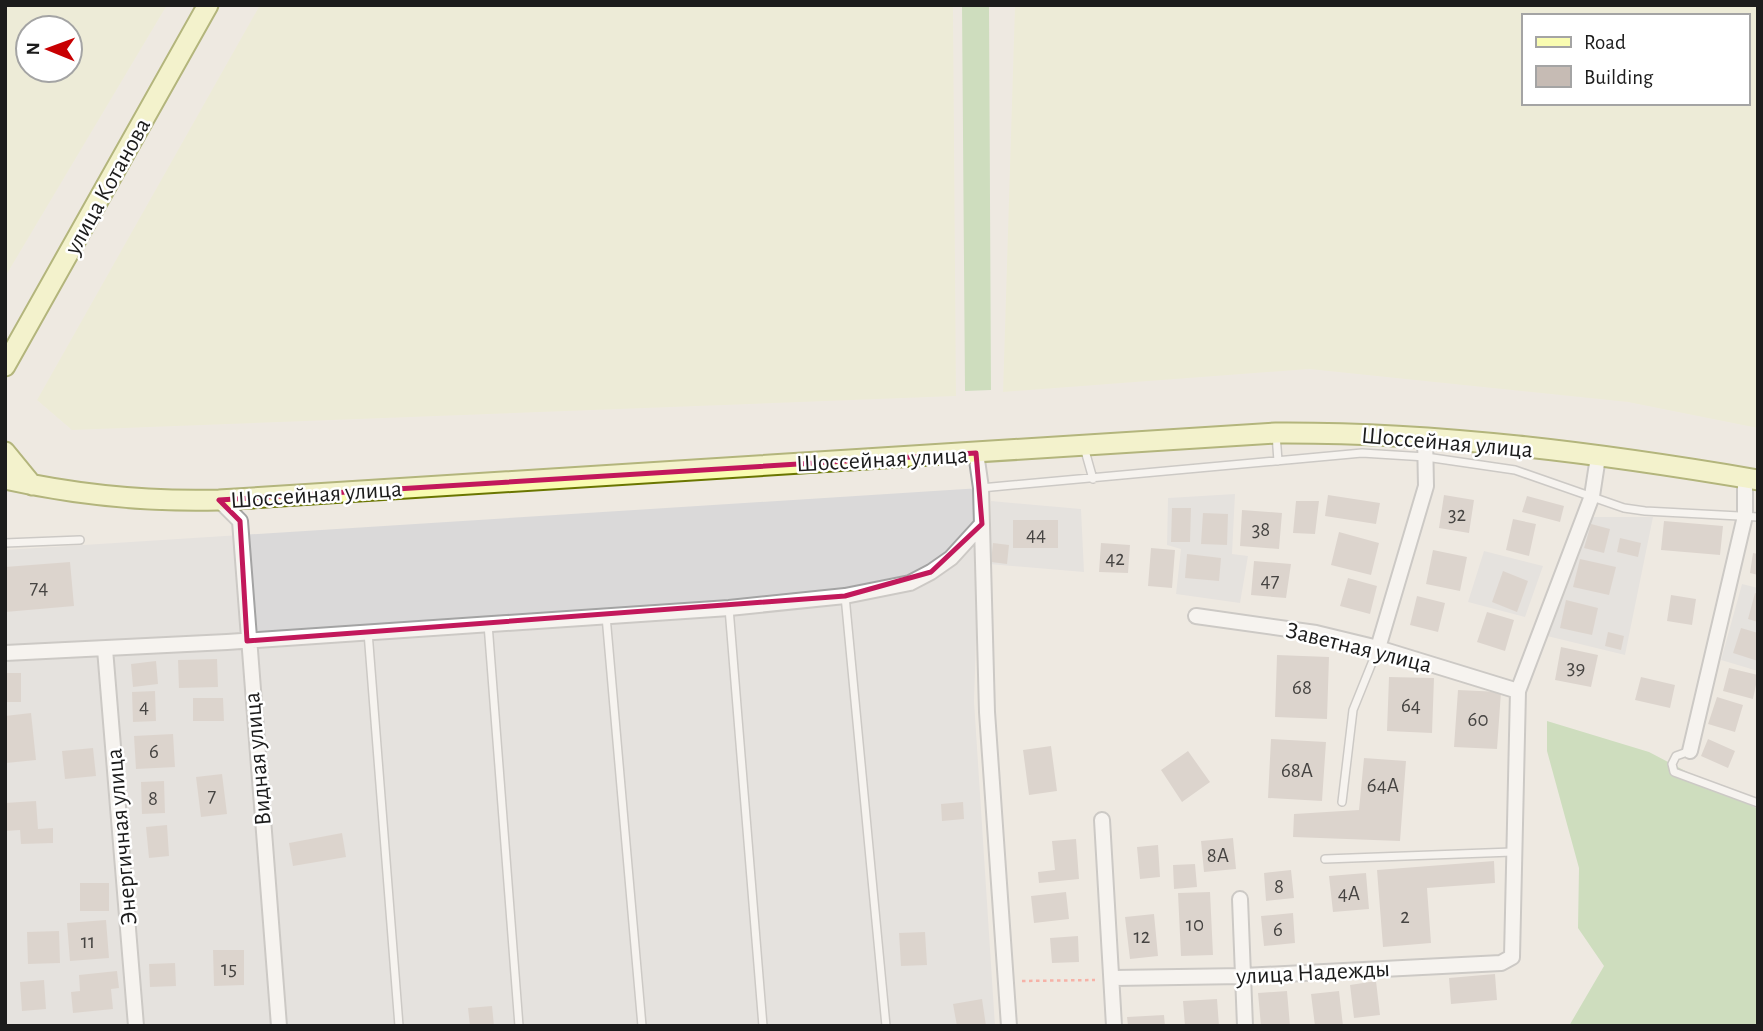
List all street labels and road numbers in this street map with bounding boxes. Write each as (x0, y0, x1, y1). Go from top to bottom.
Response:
street label: улица Котанова (60, 114, 155, 259)
street label: Шоссейная улица (1360, 424, 1534, 462)
street label: Шоссейная улица (795, 444, 969, 476)
street label: Шоссейная улица (229, 477, 403, 513)
street label: Заветная улица (1283, 618, 1434, 678)
street label: Видная улица (240, 691, 276, 827)
street label: Энергичная улица (102, 747, 142, 926)
street label: улица Надежды (1235, 957, 1391, 989)

